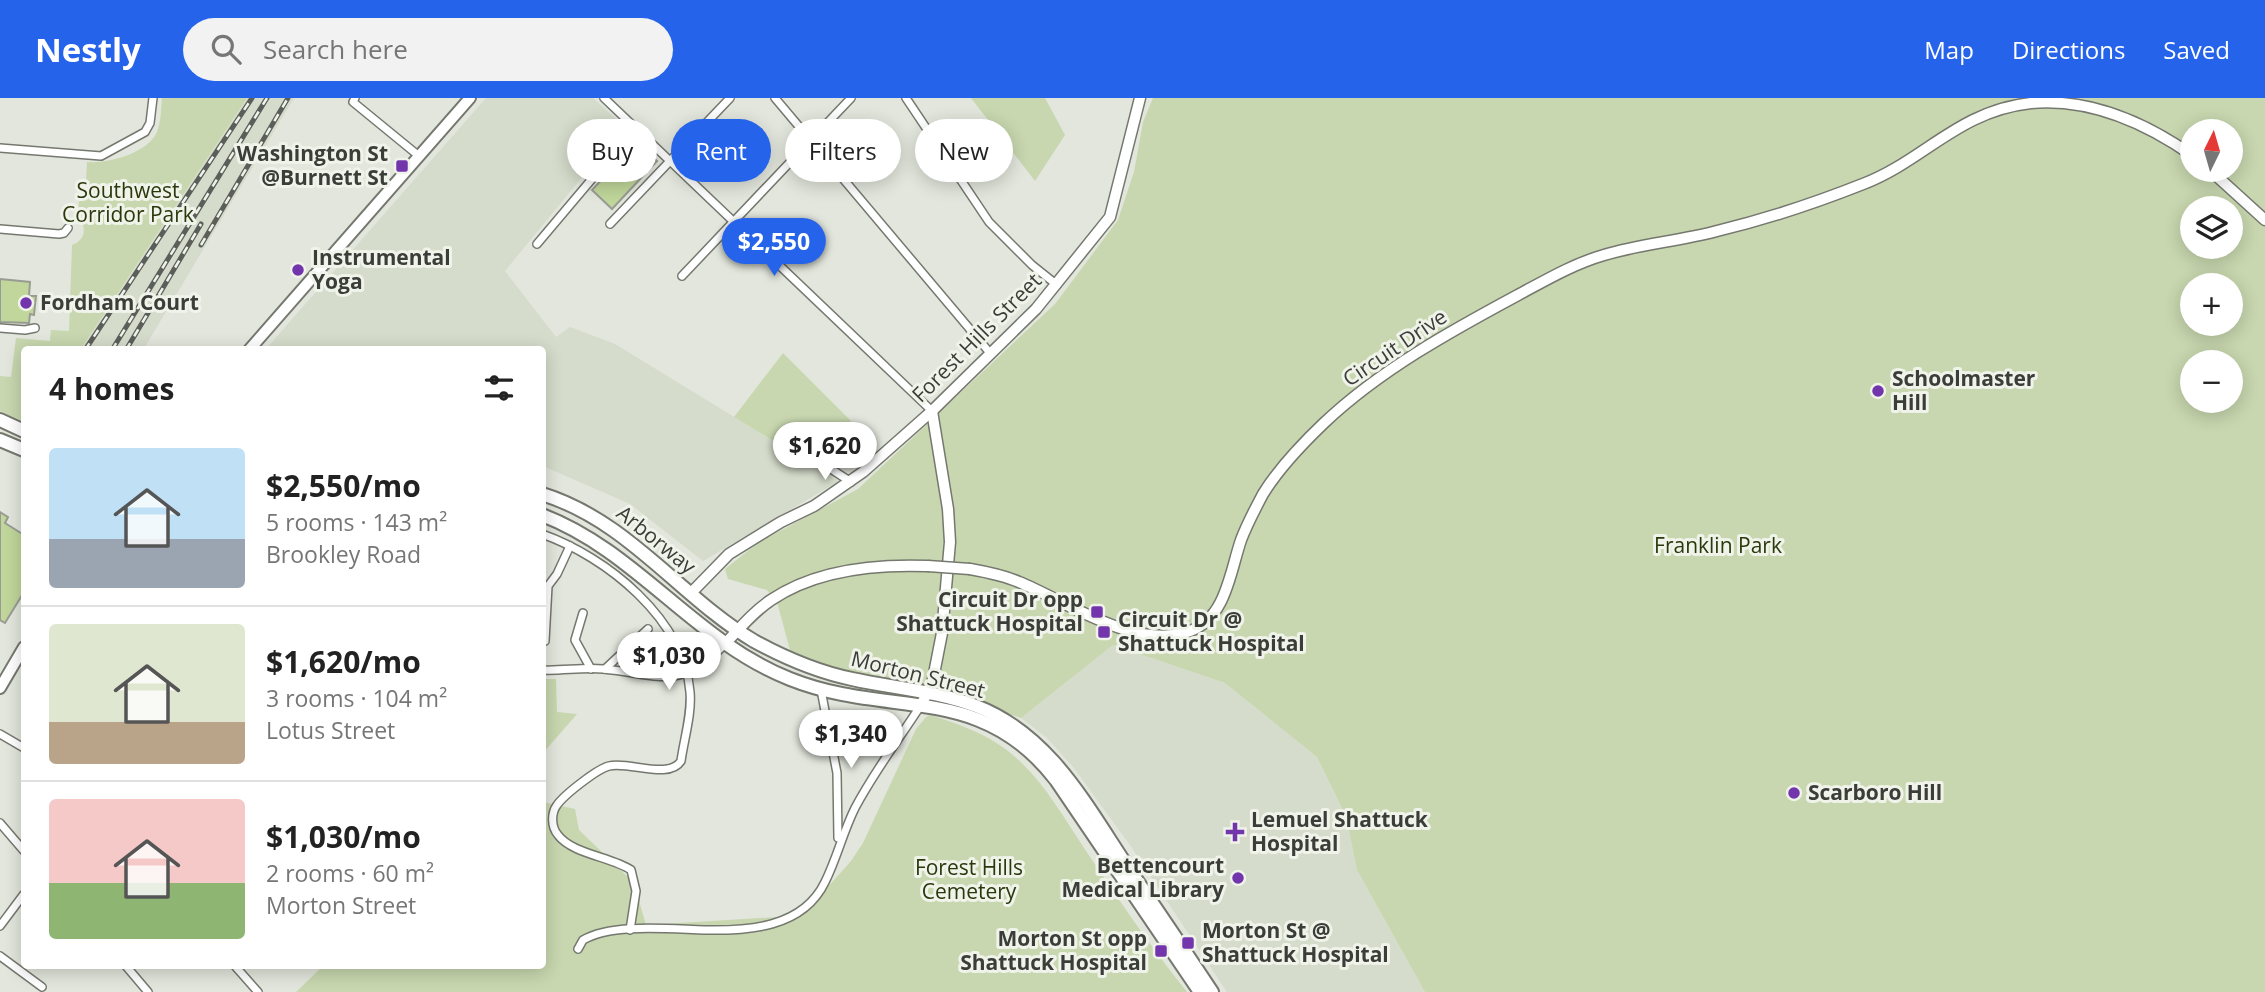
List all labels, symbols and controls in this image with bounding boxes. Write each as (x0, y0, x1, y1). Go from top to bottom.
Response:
search box (183, 18, 673, 81)
text: Nestly (35, 27, 141, 72)
icon: search (207, 30, 245, 68)
text: Search here (263, 31, 408, 67)
text: Map (1924, 33, 1974, 66)
text: Directions (2012, 33, 2125, 66)
text: Saved (2163, 33, 2230, 66)
chip: Buy (567, 119, 657, 182)
chip: Rent (671, 119, 771, 182)
chip: Filters (785, 119, 901, 182)
chip: New (915, 119, 1013, 182)
north arrow (2180, 119, 2244, 182)
map controls (2180, 119, 2243, 413)
place label: Washington St @Burnett St (237, 139, 388, 191)
marker: Washington St @Burnett St (394, 158, 410, 174)
park label: Southwest Corridor Park (62, 176, 194, 228)
button: layers (2180, 196, 2243, 259)
pin: $2,550 (717, 218, 831, 278)
text: $2,550 (738, 225, 810, 257)
place label: Instrumental Yoga (312, 243, 451, 295)
marker: Instrumental Yoga (290, 262, 306, 278)
street label: Forest Hills Street (905, 266, 1047, 408)
button: + (2180, 273, 2243, 336)
place label: Fordham Court (40, 288, 199, 316)
marker: Fordham Court (18, 295, 34, 311)
street label: Circuit Drive (1337, 302, 1452, 392)
button: − (2180, 350, 2243, 413)
place label: Schoolmaster Hill (1892, 364, 2036, 416)
text: 4 homes (49, 368, 174, 409)
icon: filters (480, 369, 518, 407)
marker: Schoolmaster Hill (1870, 383, 1886, 399)
pin: $1,620 (768, 422, 882, 482)
text: $1,620 (789, 429, 861, 461)
text: $2,550/mo (266, 465, 421, 506)
icon: home (105, 476, 189, 560)
street label: Arborway (611, 499, 702, 580)
text: 5 rooms · 143 m² (266, 506, 447, 538)
park label: Franklin Park (1654, 531, 1782, 559)
text: Brookley Road (266, 538, 421, 570)
place label: Circuit Dr opp Shattuck Hospital (896, 585, 1083, 637)
marker: Circuit Dr opp Shattuck Hospital (1089, 604, 1105, 620)
place label: Circuit Dr @ Shattuck Hospital (1118, 605, 1305, 657)
marker: Circuit Dr @ Shattuck Hospital (1096, 624, 1112, 640)
pin: $1,030 (612, 632, 726, 692)
text: $1,030 (633, 639, 705, 671)
text: $1,620/mo (266, 641, 421, 682)
street label: Morton Street (848, 644, 988, 704)
icon: home (105, 652, 189, 736)
text: 3 rooms · 104 m² (266, 682, 447, 714)
pin: $1,340 (794, 710, 908, 770)
text: Lotus Street (266, 714, 395, 746)
text: $1,340 (815, 717, 887, 749)
place label: Scarboro Hill (1808, 778, 1942, 806)
marker: Scarboro Hill (1786, 785, 1802, 801)
place label: Lemuel Shattuck Hospital (1251, 805, 1429, 857)
text: $1,030/mo (266, 816, 421, 857)
marker: Lemuel Shattuck Hospital (1225, 822, 1245, 842)
icon: home (105, 827, 189, 911)
place label: Bettencourt Medical Library (1061, 851, 1224, 903)
park label: Forest Hills Cemetery (915, 853, 1023, 905)
text: 2 rooms · 60 m² (266, 857, 434, 889)
marker: Bettencourt Medical Library (1230, 870, 1246, 886)
text: Morton Street (266, 889, 416, 921)
place label: Morton St @ Shattuck Hospital (1202, 916, 1389, 968)
place label: Morton St opp Shattuck Hospital (960, 924, 1147, 976)
marker: Morton St @ Shattuck Hospital (1180, 935, 1196, 951)
marker: Morton St opp Shattuck Hospital (1153, 943, 1169, 959)

